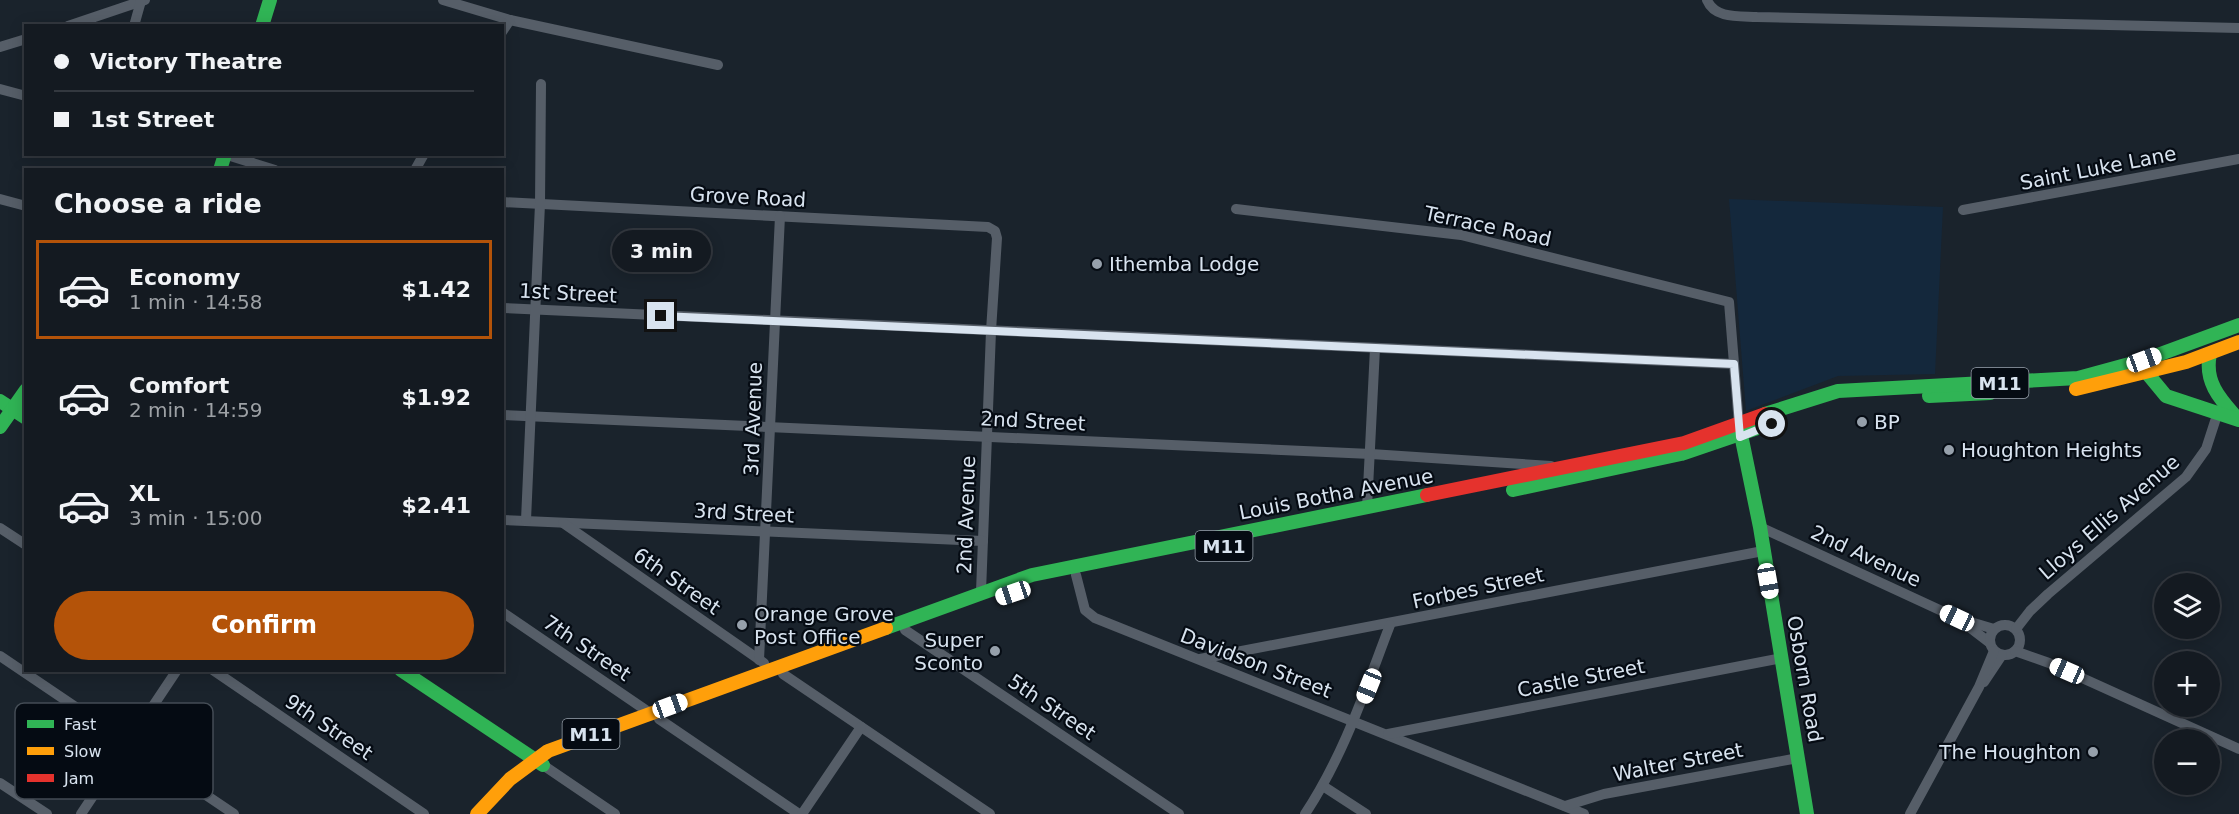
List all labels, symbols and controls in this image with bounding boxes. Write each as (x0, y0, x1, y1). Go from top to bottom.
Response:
text: Victory Theatre (90, 49, 282, 74)
text: 1st Street (90, 107, 214, 132)
street label: Saint Luke Lane (2018, 141, 2178, 195)
street label: Grove Road (689, 182, 807, 212)
text: Choose a ride (54, 188, 262, 219)
street label: Terrace Road (1421, 201, 1554, 251)
callout: 3 min (612, 229, 710, 271)
text: 3 min (630, 239, 693, 263)
place label: Ithemba Lodge (1109, 252, 1259, 276)
marker: Ithemba Lodge (1090, 257, 1104, 271)
icon: car (57, 263, 111, 317)
text: Economy (129, 265, 240, 290)
text: $1.42 (401, 277, 471, 302)
street label: 1st Street (518, 278, 618, 308)
text: 1 min · 14:58 (129, 290, 263, 314)
route end (647, 302, 674, 329)
car (2124, 345, 2164, 375)
street label: 3rd Avenue (739, 362, 767, 476)
road number: M11 (1972, 368, 2028, 398)
icon: car (57, 371, 111, 425)
text: Comfort (129, 373, 229, 398)
text: $1.92 (401, 385, 471, 410)
text: 2 min · 14:59 (129, 398, 263, 422)
street label: 2nd Street (980, 406, 1086, 436)
route start (1758, 410, 1785, 437)
place label: BP (1874, 410, 1900, 434)
marker: BP (1855, 415, 1869, 429)
place label: Houghton Heights (1961, 438, 2142, 462)
marker: Houghton Heights (1942, 443, 1956, 457)
street label: Lloys Ellis Avenue (2034, 450, 2184, 584)
street label: 2nd Avenue (952, 455, 980, 575)
street label: Louis Botha Avenue (1237, 463, 1435, 525)
icon: car (57, 479, 111, 533)
text: XL (129, 481, 160, 506)
text: $2.41 (401, 493, 471, 518)
street label: 3rd Street (693, 498, 795, 528)
text: 3 min · 15:00 (129, 506, 263, 530)
street label: 2nd Avenue (1807, 520, 1925, 592)
road number: M11 (1196, 531, 1252, 561)
street label: 6th Street (629, 542, 725, 620)
street label: Forbes Street (1410, 562, 1546, 614)
car (1756, 562, 1780, 600)
map controls (2154, 573, 2220, 795)
button: layers (2154, 573, 2220, 639)
car (993, 579, 1033, 607)
button: Confirm (54, 591, 474, 660)
place label: Orange Grove Post Office (754, 602, 894, 649)
car (1937, 602, 1977, 634)
street label: 7th Street (539, 610, 635, 686)
street label: Osborn Road (1782, 614, 1828, 744)
marker: Orange Grove Post Office (735, 618, 749, 632)
street label: Davidson Street (1177, 623, 1335, 703)
place label: Super Sconto (914, 628, 984, 675)
marker: Super Sconto (988, 644, 1002, 658)
button: + (2154, 651, 2220, 717)
street label: Castle Street (1515, 654, 1647, 702)
car (2047, 655, 2087, 687)
car (1354, 666, 1384, 706)
street label: 5th Street (1004, 669, 1100, 745)
street label: 9th Street (281, 689, 377, 765)
car (650, 691, 690, 721)
legend (15, 703, 213, 799)
text: Fast (64, 715, 96, 734)
road number: M11 (562, 719, 620, 749)
button: − (2154, 729, 2220, 795)
street label: Walter Street (1611, 738, 1745, 786)
place label: The Houghton (1938, 740, 2081, 764)
text: Slow (64, 742, 101, 761)
marker: The Houghton (2086, 745, 2100, 759)
text: Jam (63, 769, 94, 788)

